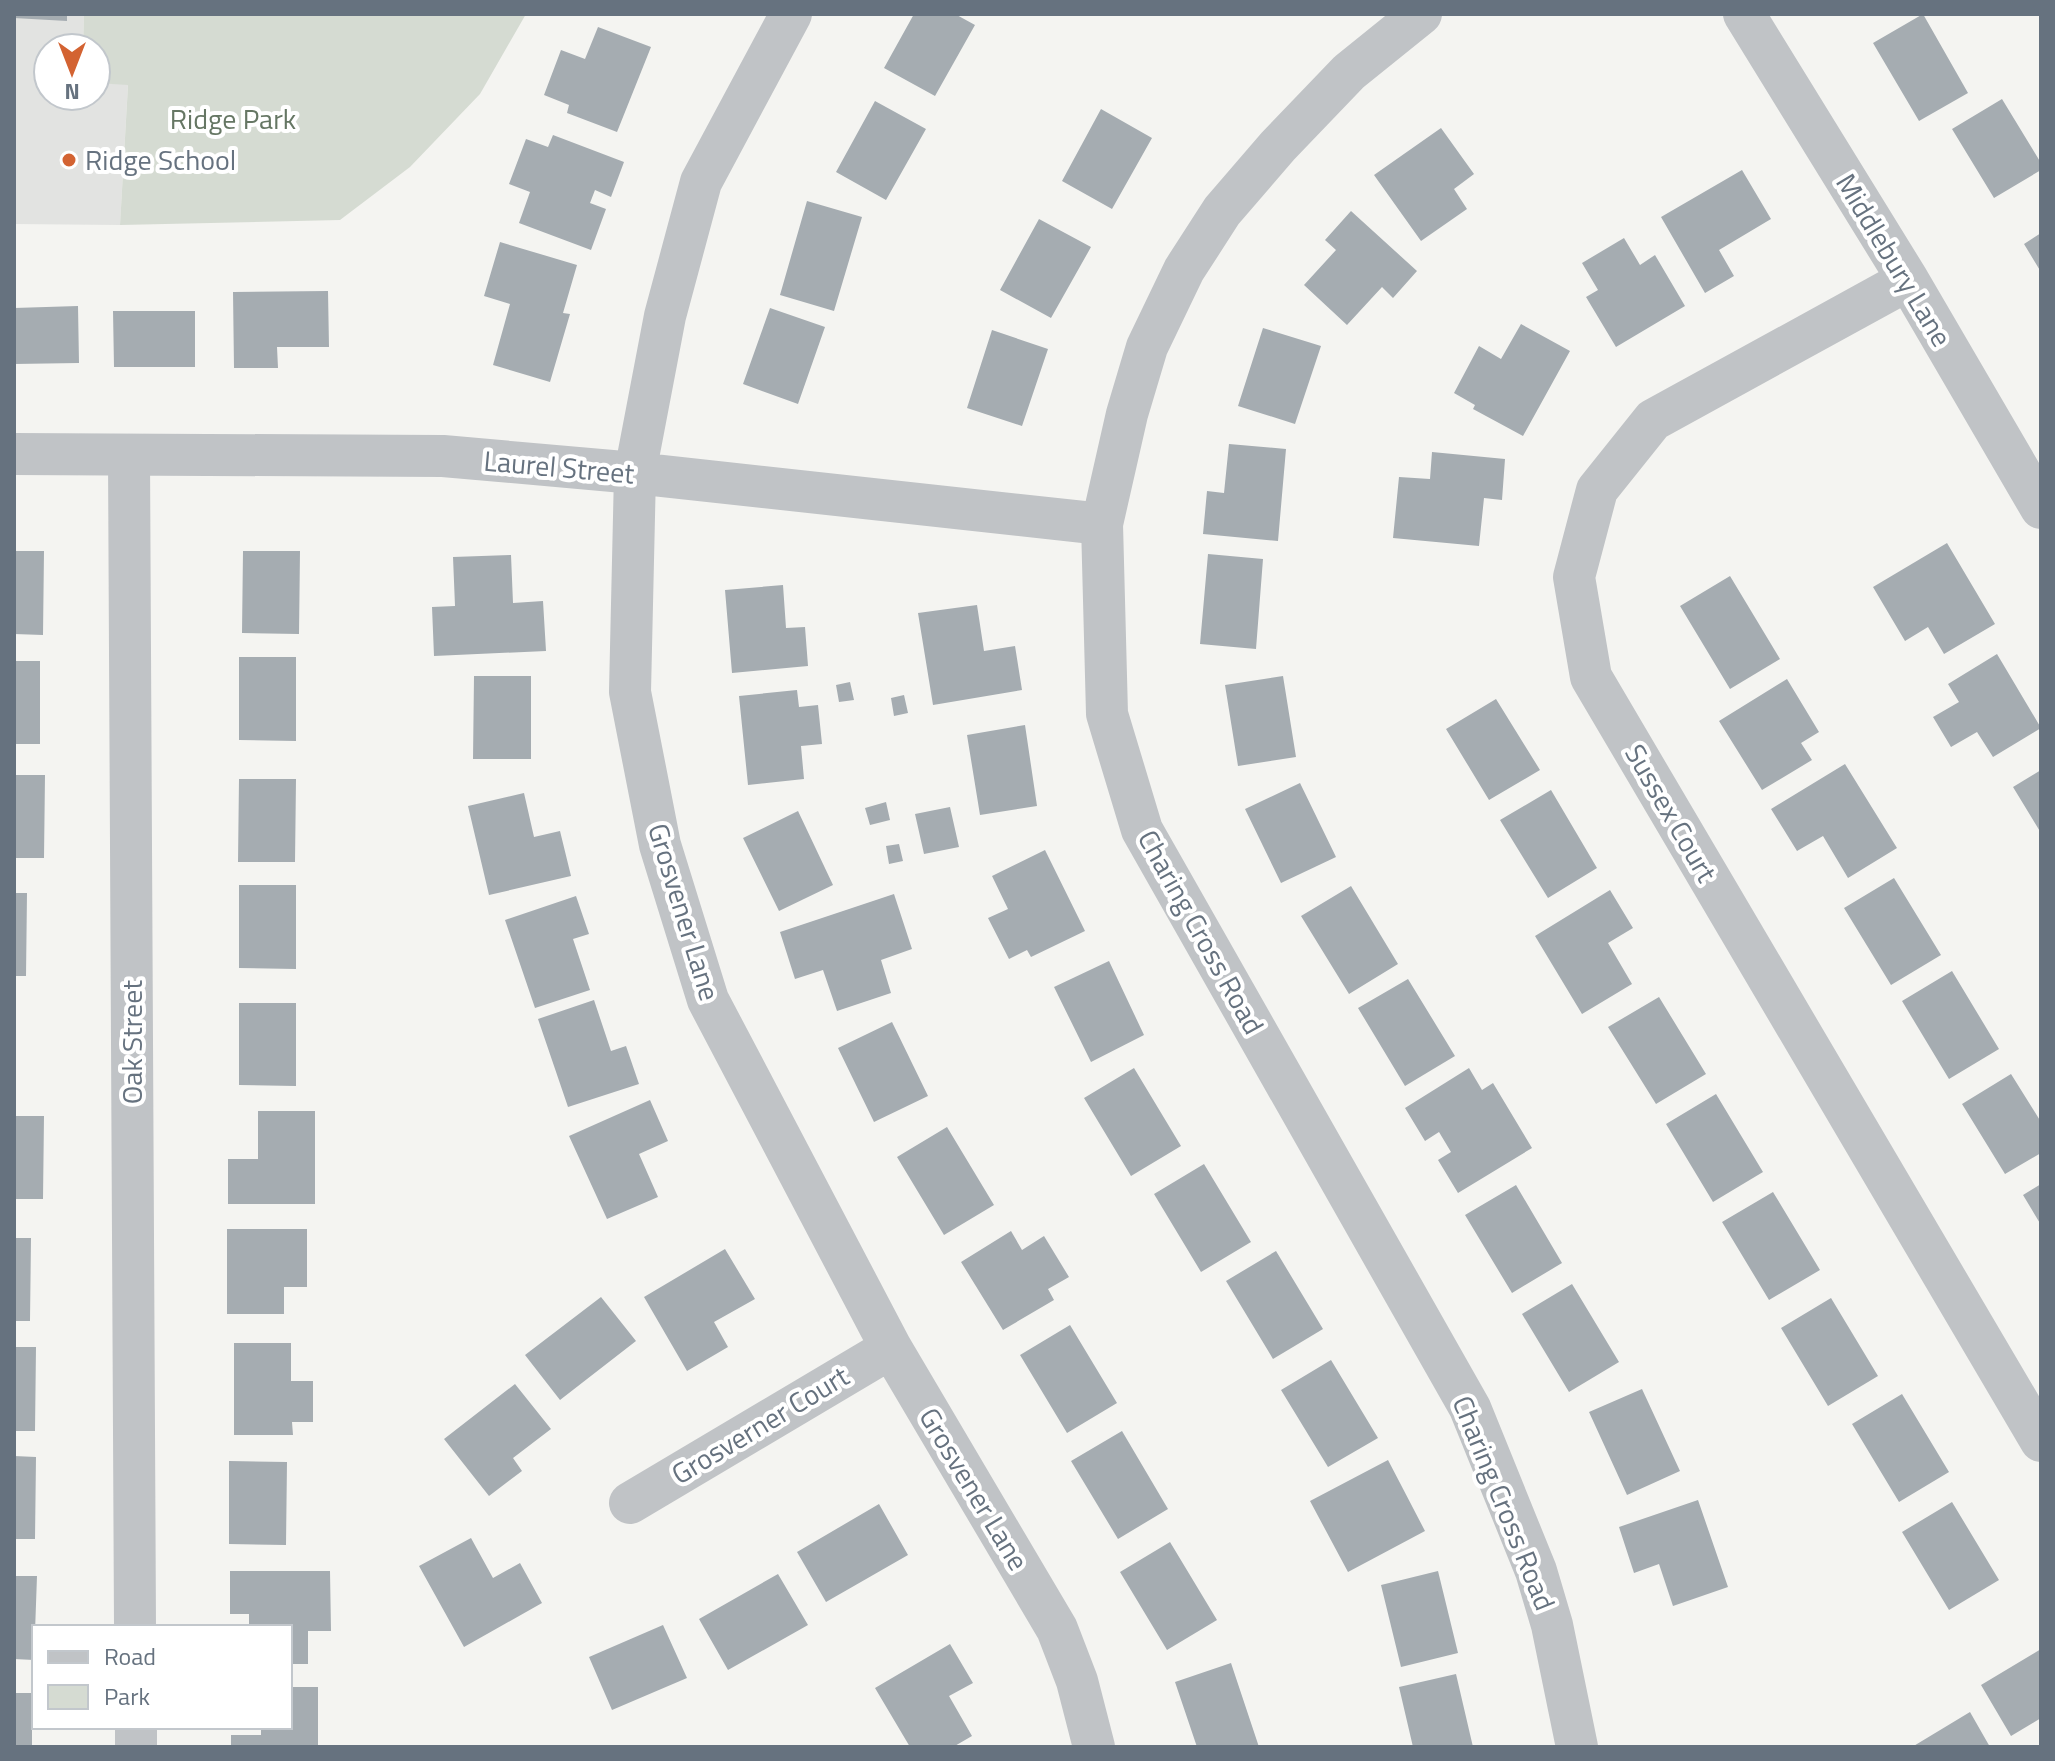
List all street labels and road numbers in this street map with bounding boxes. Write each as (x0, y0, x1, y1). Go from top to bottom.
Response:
street label: Middlebury Lane (1826, 165, 1963, 355)
street label: Laurel Street (482, 439, 636, 495)
street label: Sussex Court (1615, 736, 1728, 890)
street label: Grosvener Lane (637, 818, 732, 1006)
street label: Charing Cross Road (1127, 822, 1275, 1042)
street label: Oak Street (110, 980, 153, 1104)
street label: Grosverner Court (663, 1354, 857, 1495)
street label: Charing Cross Road (1442, 1389, 1567, 1616)
street label: Grosvener Lane (909, 1399, 1040, 1578)

